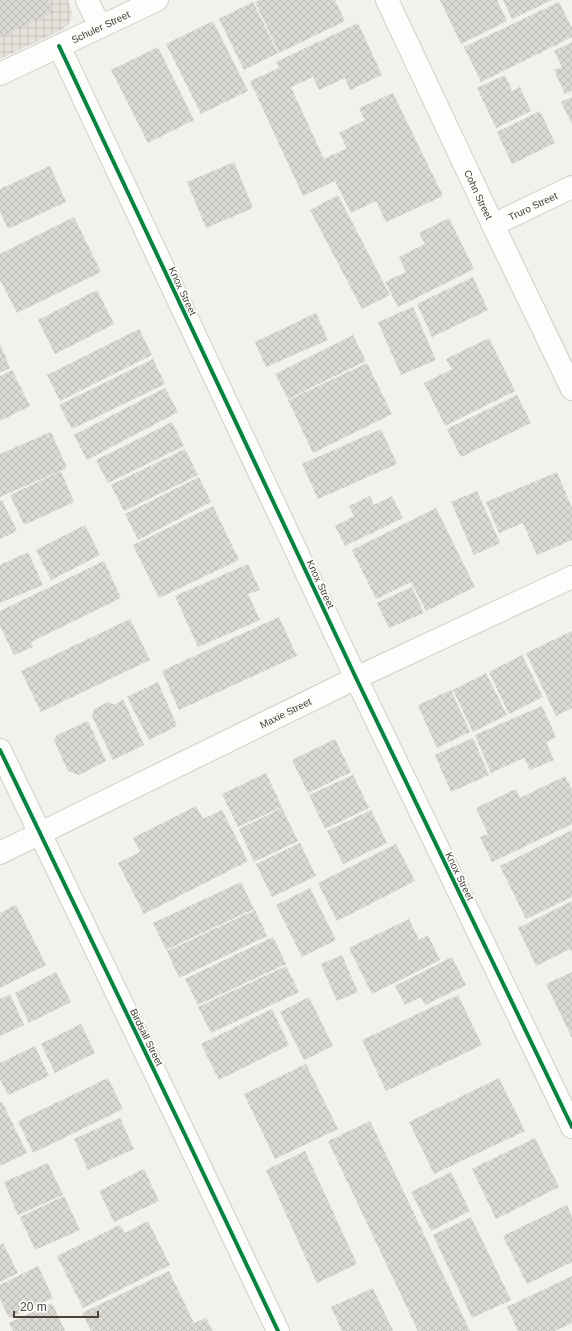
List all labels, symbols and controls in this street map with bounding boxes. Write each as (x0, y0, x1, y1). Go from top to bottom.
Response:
street label: Schuler Street (70, 9, 132, 46)
street label: Cohn Street (462, 168, 495, 221)
street label: Truro Street (507, 190, 559, 223)
street label: Knox Street (167, 265, 199, 317)
street label: Knox Street (305, 558, 337, 610)
street label: Maxie Street (258, 696, 313, 730)
street label: Knox Street (443, 850, 476, 902)
street label: Birdsall Street (128, 1007, 165, 1068)
scale bar (14, 1293, 98, 1319)
text: 20 m (20, 1300, 47, 1314)

